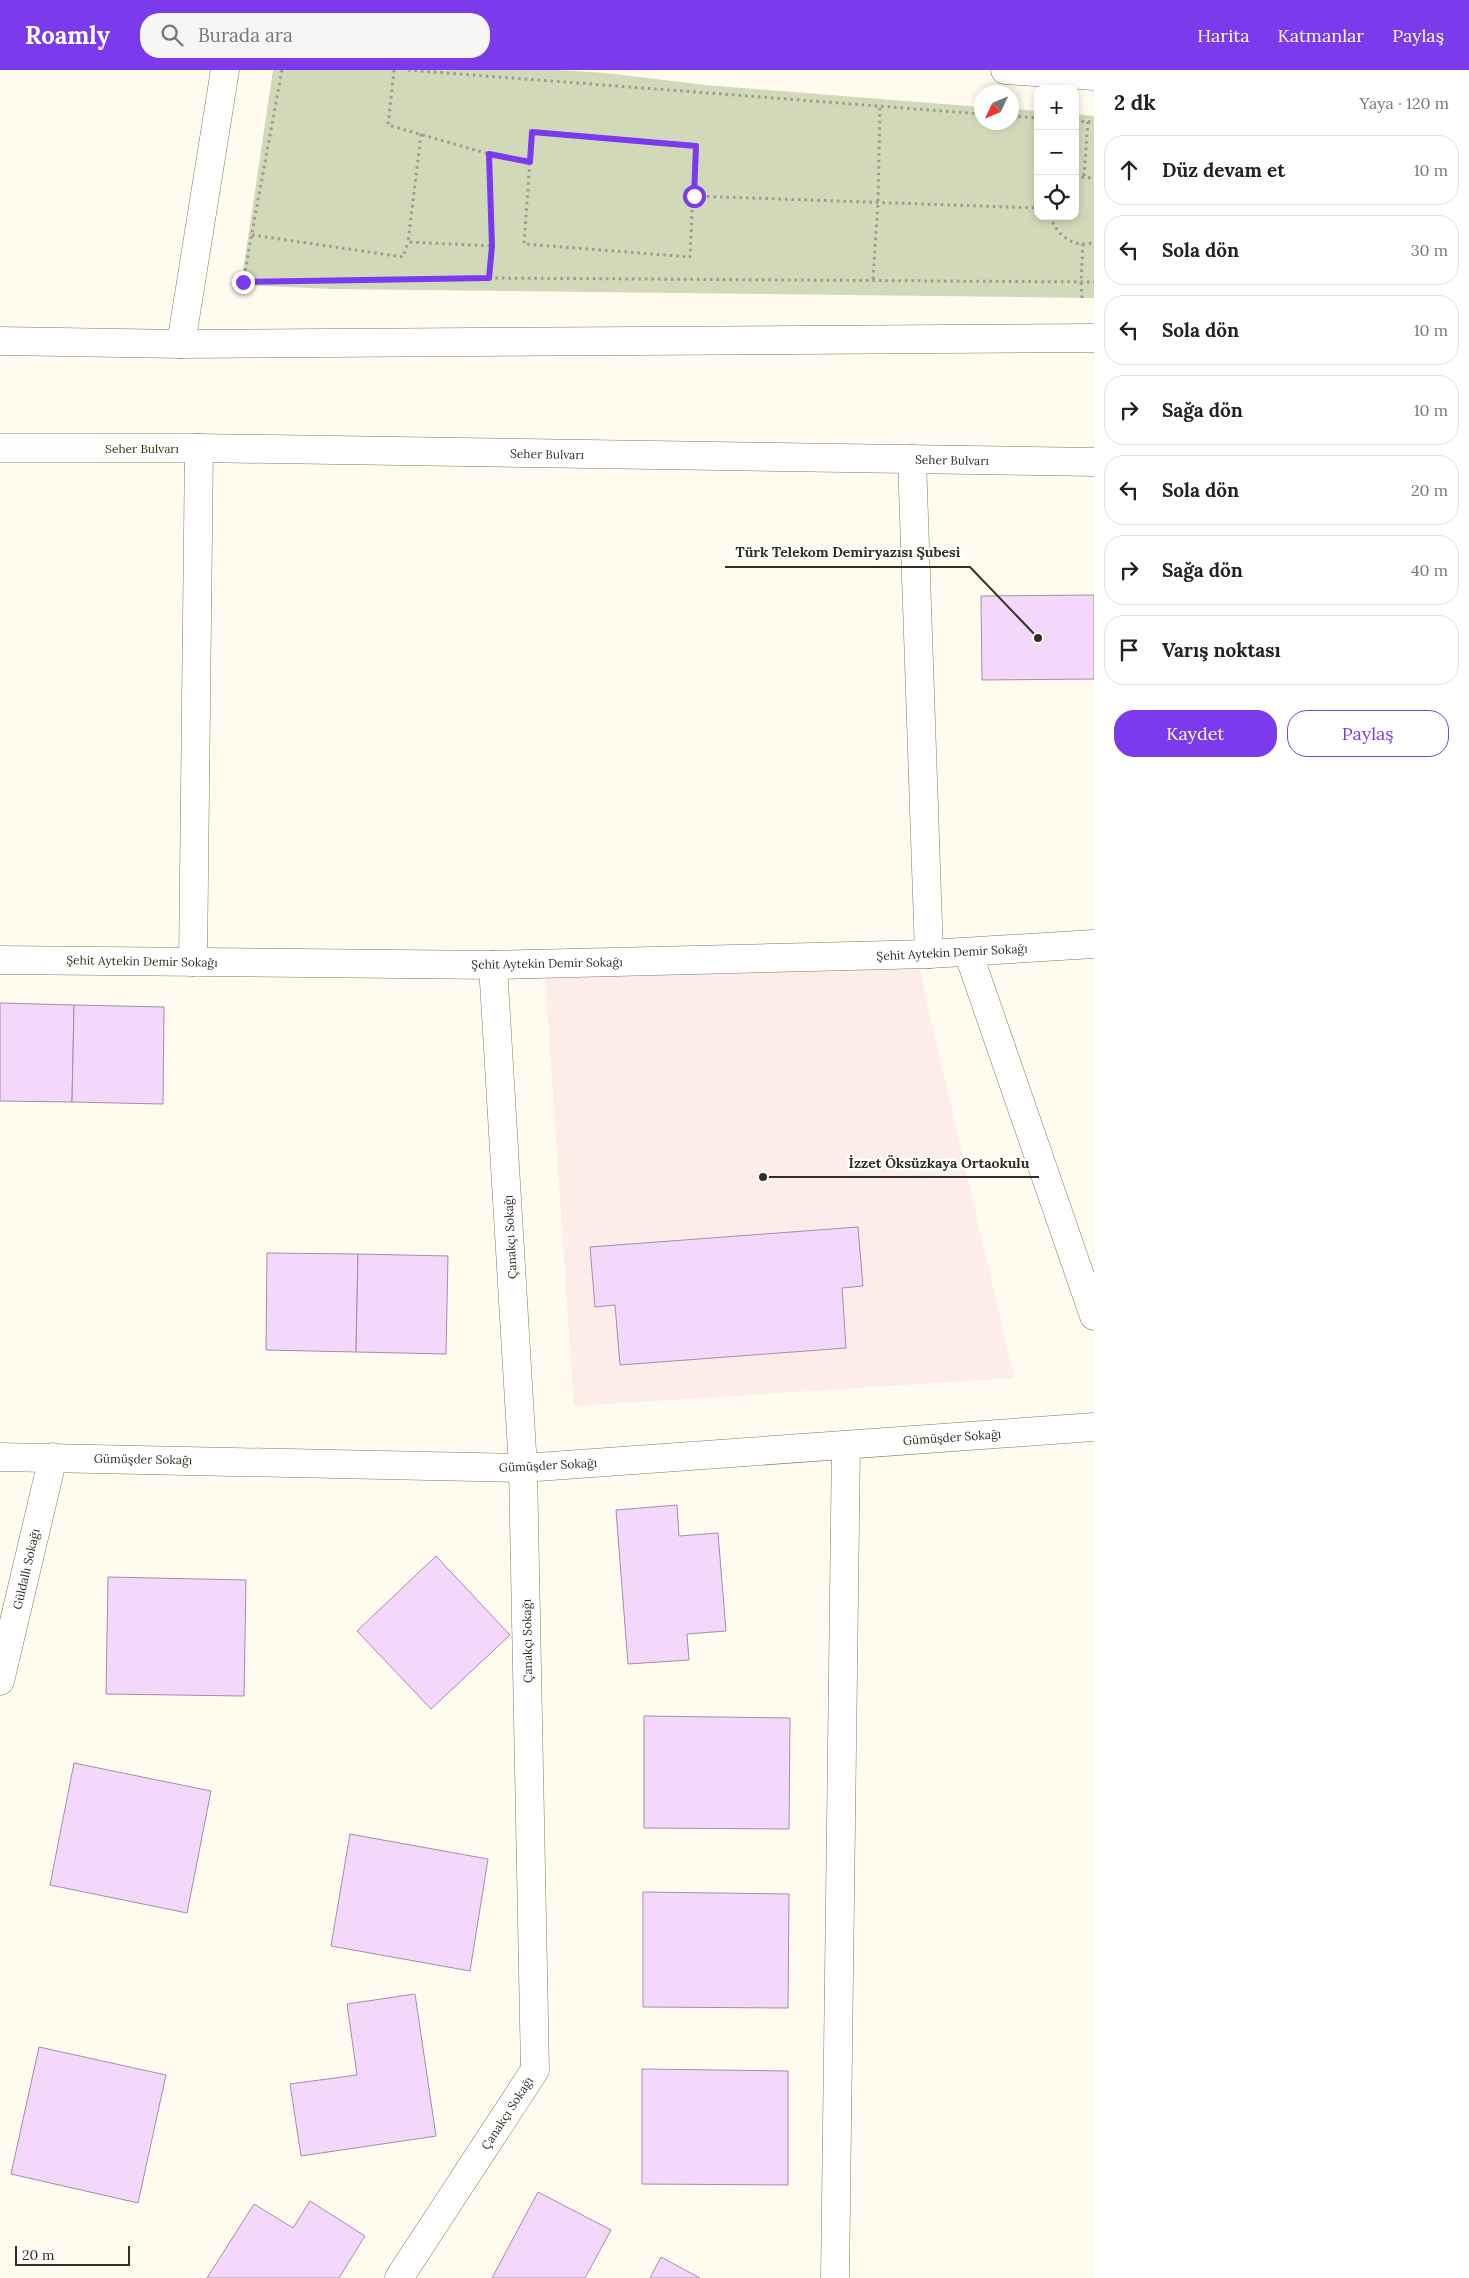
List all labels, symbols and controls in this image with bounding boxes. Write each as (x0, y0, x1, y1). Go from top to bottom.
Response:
search box (140, 13, 490, 58)
text: Roamly (25, 20, 110, 51)
icon: search (158, 21, 186, 49)
text: Burada ara (198, 23, 293, 47)
text: Harita (1197, 24, 1249, 47)
text: Katmanlar (1277, 24, 1364, 47)
text: Paylaş (1392, 24, 1444, 47)
north arrow (974, 85, 1019, 130)
map controls (1034, 85, 1079, 220)
button: + (1034, 85, 1079, 130)
text: 2 dk (1114, 89, 1156, 116)
text: Yaya · 120 m (1360, 93, 1449, 113)
button: − (1034, 130, 1079, 175)
icon: ahead (1115, 156, 1143, 184)
text: Düz devam et (1162, 158, 1285, 182)
text: 10 m (1414, 160, 1448, 180)
button: locate (1034, 175, 1079, 220)
route start (683, 185, 706, 208)
icon: left (1115, 236, 1143, 264)
text: Sola dön (1162, 238, 1239, 262)
text: 30 m (1411, 240, 1448, 260)
route end (232, 271, 255, 294)
icon: left (1115, 316, 1143, 344)
text: Sola dön (1162, 318, 1239, 342)
text: 10 m (1414, 320, 1448, 340)
icon: right (1115, 396, 1143, 424)
text: Sağa dön (1162, 398, 1243, 422)
text: 10 m (1414, 400, 1448, 420)
street label: Seher Bulvarı (105, 441, 179, 456)
street label: Seher Bulvarı (510, 446, 584, 462)
street label: Seher Bulvarı (915, 452, 989, 468)
icon: left (1115, 476, 1143, 504)
text: Sola dön (1162, 478, 1239, 502)
text: 20 m (1411, 480, 1448, 500)
callout: Türk Telekom Demiryazısı Şubesi (725, 538, 970, 567)
text: Türk Telekom Demiryazısı Şubesi (736, 543, 961, 561)
icon: right (1115, 556, 1143, 584)
text: Sağa dön (1162, 558, 1243, 582)
text: 40 m (1411, 560, 1448, 580)
icon: arrive (1115, 636, 1143, 664)
text: Varış noktası (1162, 638, 1281, 662)
button: Kaydet (1114, 710, 1277, 757)
button: Paylaş (1287, 710, 1449, 757)
street label: Şehit Aytekin Demir Sokağı (876, 941, 1028, 963)
street label: Şehit Aytekin Demir Sokağı (66, 952, 218, 970)
street label: Şehit Aytekin Demir Sokağı (471, 954, 623, 972)
callout: İzzet Öksüzkaya Ortaokulu (839, 1148, 1039, 1177)
text: İzzet Öksüzkaya Ortaokulu (849, 1154, 1030, 1172)
street label: Çanakçı Sokağı (500, 1195, 520, 1279)
street label: Gümüşder Sokağı (902, 1426, 1002, 1448)
street label: Gümüşder Sokağı (94, 1451, 192, 1467)
street label: Gümüşder Sokağı (498, 1455, 598, 1475)
street label: Güldallı Sokağı (9, 1527, 43, 1611)
street label: Çanakçı Sokağı (519, 1599, 535, 1683)
street label: Çanakçı Sokağı (478, 2074, 536, 2152)
scale bar (15, 2243, 130, 2266)
text: 20 m (22, 2246, 54, 2264)

